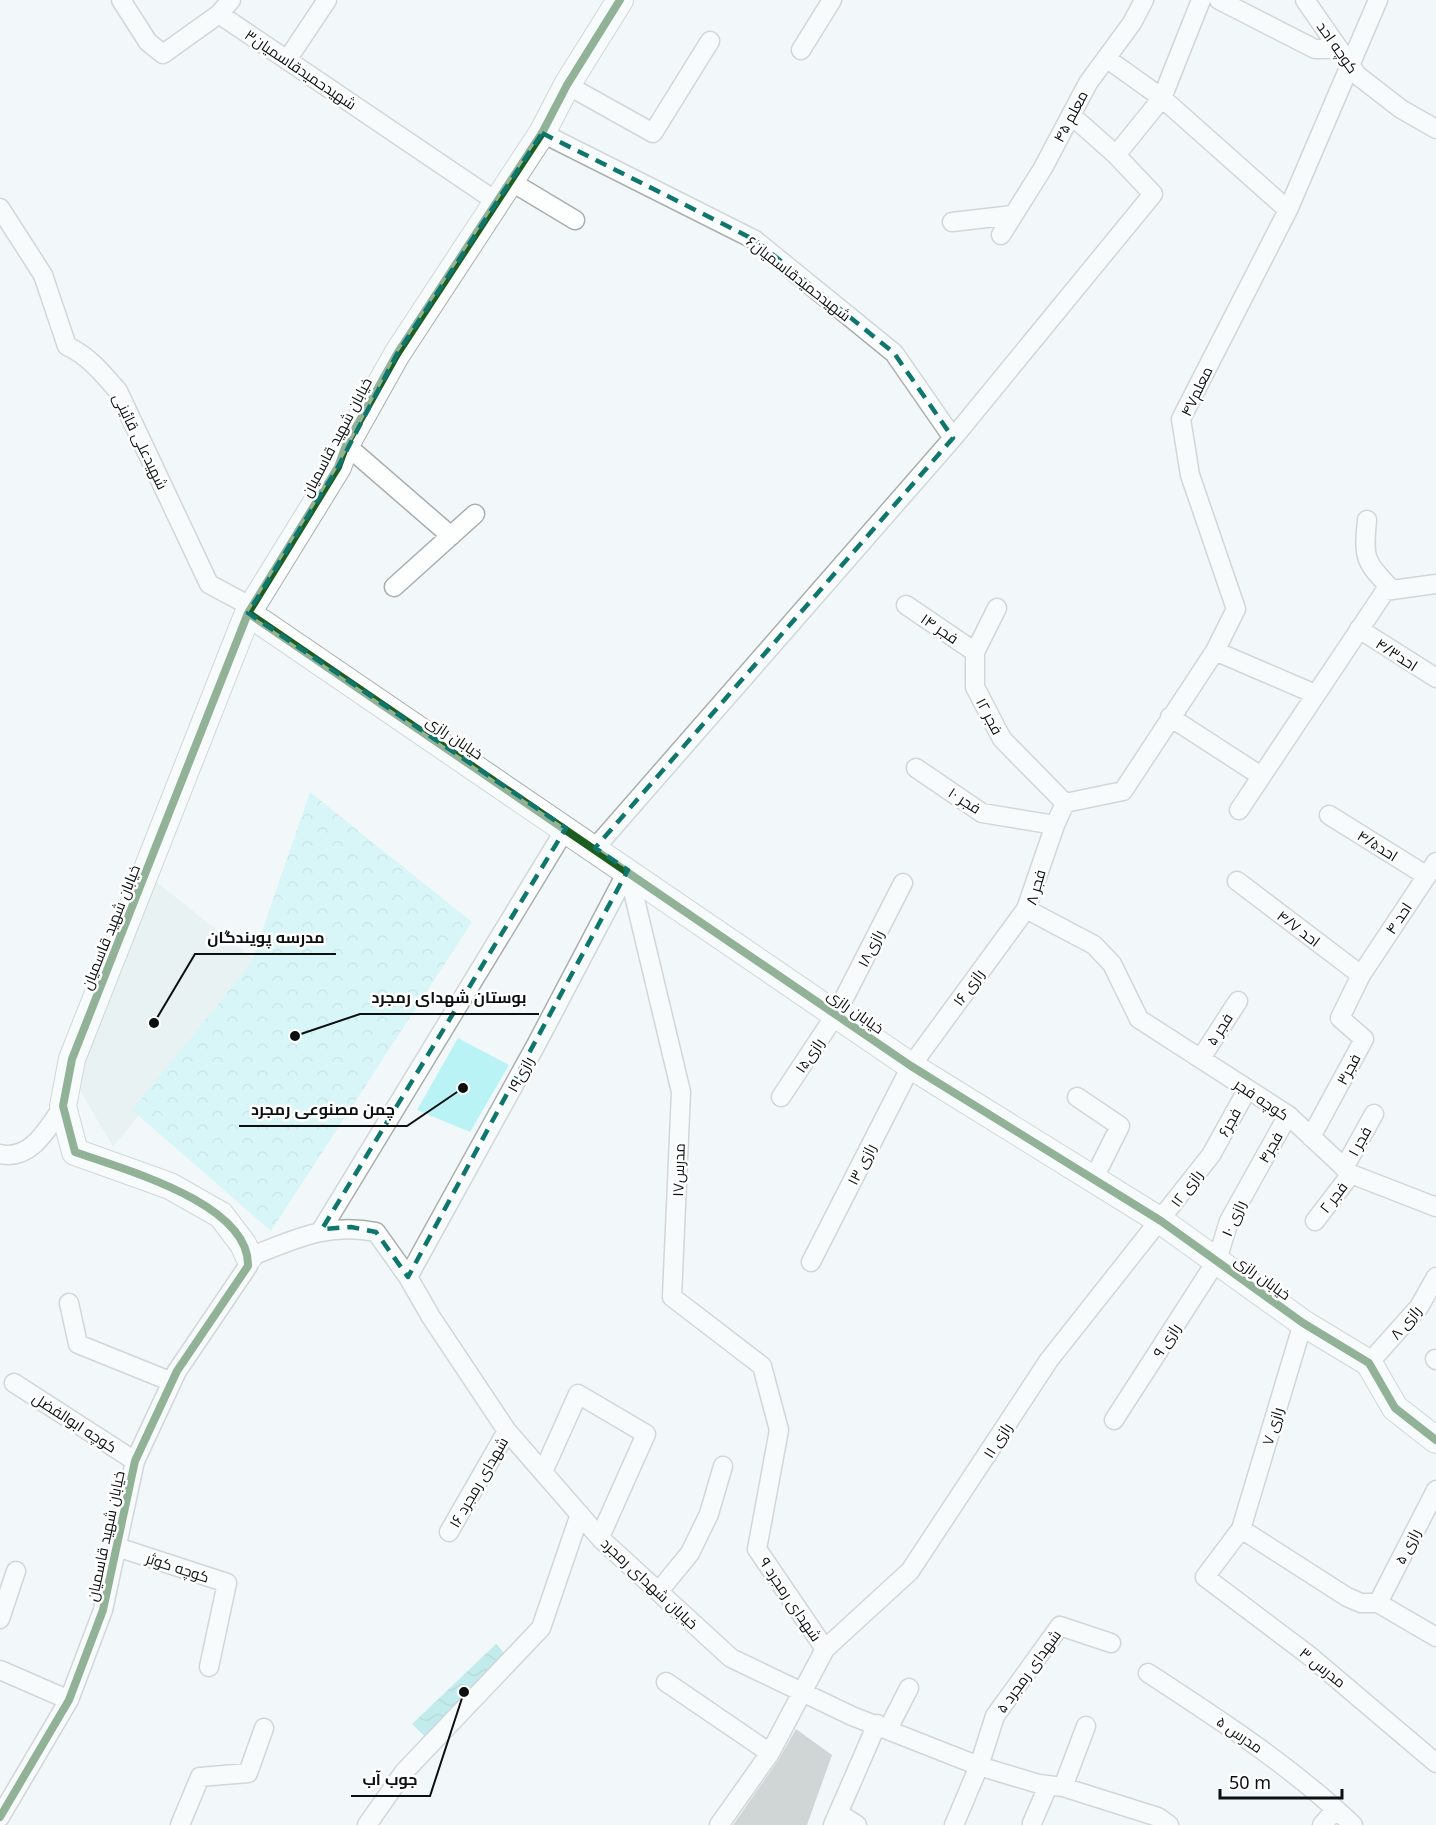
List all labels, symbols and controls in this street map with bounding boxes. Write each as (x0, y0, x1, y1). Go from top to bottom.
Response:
street label: کوچه احد (1312, 17, 1363, 78)
street label: شهیدحمیدقاسمیان۳ (241, 24, 361, 115)
street label: معلم ۴۵ (1048, 87, 1093, 146)
street label: شهیدحمیدقاسمیان۶ (742, 231, 855, 326)
street label: معلم۴۷ (1175, 363, 1218, 420)
street label: خیابان شهید قاسمیان (296, 374, 377, 501)
street label: شهیدعلی قائینی (108, 389, 173, 493)
street label: فجر ۱۴ (917, 608, 963, 648)
street label: احد۴/۳ (1372, 633, 1422, 675)
street label: فجر ۱۲ (972, 694, 1008, 738)
street label: خیابان رازی (422, 711, 487, 764)
street label: فجر ۱۰ (945, 782, 985, 818)
street label: احد۴/۵ (1354, 825, 1402, 865)
street label: خیابان شهید قاسمیان (76, 862, 145, 993)
street label: فجر ۸ (1020, 867, 1050, 907)
street label: احد ۴ (1380, 898, 1416, 938)
street label: احد ۴/۷ (1273, 905, 1325, 951)
callout: مدرسه پویندگان (195, 920, 336, 954)
text: مدرسه پویندگان (207, 926, 325, 949)
street label: رازی۱۸ (852, 926, 889, 971)
street label: رازی ۱۶ (948, 965, 989, 1010)
callout: بوستان شهدای رمجرد (360, 980, 539, 1014)
street label: خیابان رازی (823, 984, 888, 1039)
text: بوستان شهدای رمجرد (372, 986, 527, 1008)
street label: فجر ۵ (1201, 1009, 1237, 1049)
street label: رازی۱۵ (790, 1034, 829, 1077)
street label: فجر۳ (1331, 1050, 1365, 1088)
street label: رازی۱۹ (502, 1053, 539, 1096)
street label: کوچه فجر (1229, 1073, 1293, 1125)
callout: چمن مصنوعی رمجرد (239, 1092, 407, 1126)
text: چمن مصنوعی رمجرد (251, 1098, 395, 1121)
street label: فجر۶ (1213, 1104, 1245, 1140)
street label: فجر ۱ (1343, 1123, 1375, 1159)
street label: فجر۴ (1253, 1128, 1287, 1166)
street label: رازی ۱۳ (842, 1140, 881, 1189)
street label: مدرس۱۷ (667, 1143, 690, 1197)
street label: رازی ۱۲ (1165, 1165, 1207, 1211)
street label: فجر ۲ (1315, 1177, 1351, 1217)
street label: رازی ۱۰ (1216, 1197, 1251, 1240)
street label: خیابان رازی (1230, 1250, 1295, 1305)
street label: رازی ۸ (1385, 1301, 1426, 1344)
street label: رازی ۹ (1148, 1319, 1185, 1362)
street label: کوچه ابوالفضل (28, 1387, 121, 1458)
street label: رازی ۷ (1257, 1405, 1288, 1448)
street label: رازی ۱۱ (978, 1418, 1017, 1462)
street label: شهدای رمجرد ۱۶ (444, 1433, 513, 1532)
street label: خیابان شهید قاسمیان (81, 1469, 130, 1603)
street label: رازی ۵ (1390, 1525, 1425, 1568)
street label: خیابان شهدای رمجرد (597, 1533, 703, 1634)
street label: کوچه کوثر (143, 1547, 212, 1588)
street label: شهدای رمجرد ۹ (755, 1553, 827, 1646)
street label: شهدای رمجرد ۵ (991, 1625, 1066, 1717)
street label: مدرس ۳ (1295, 1642, 1350, 1692)
street label: مدرس ۵ (1212, 1711, 1267, 1758)
callout: جوب آب (351, 1762, 430, 1796)
scale bar (1220, 1762, 1342, 1800)
text: جوب آب (362, 1768, 418, 1790)
text: 50 m (1229, 1770, 1271, 1794)

